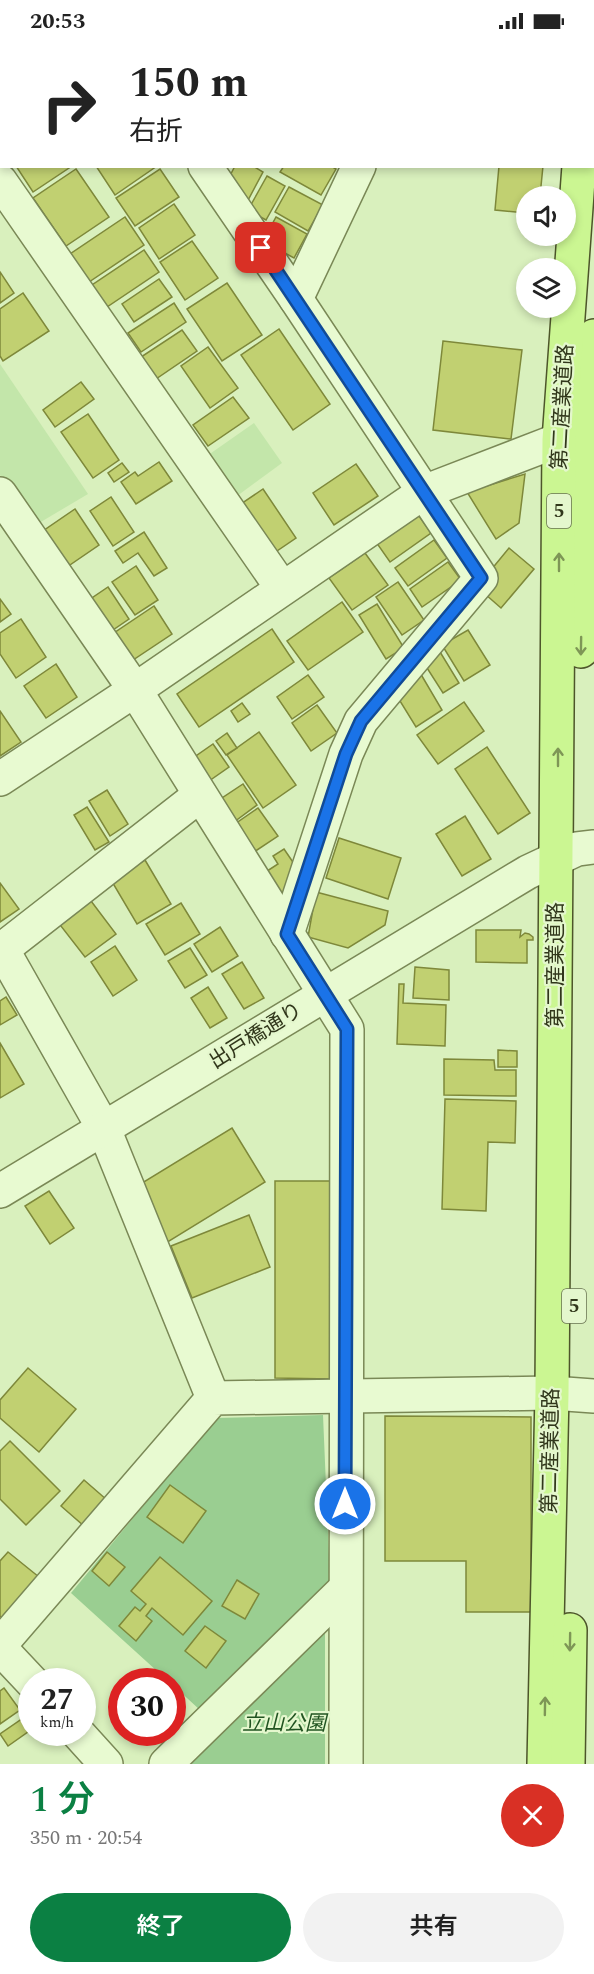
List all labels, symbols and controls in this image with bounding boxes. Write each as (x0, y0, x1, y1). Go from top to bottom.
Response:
text: 20:53 (30, 5, 85, 38)
text: 150 m (129, 52, 248, 115)
icon: right (30, 66, 108, 144)
text: 右折 (129, 111, 183, 153)
map controls (516, 186, 576, 318)
button: sound (516, 186, 576, 246)
pin (235, 222, 286, 273)
icon: arrive (244, 231, 277, 264)
button: layers (516, 258, 576, 318)
street label: 第二産業道路 (544, 343, 582, 471)
road number: 5 (547, 494, 571, 528)
one-way arrow (553, 552, 565, 572)
one-way arrow (575, 635, 587, 655)
one-way arrow (552, 747, 563, 767)
street label: 第二産業道路 (540, 902, 572, 1028)
street label: 出戸橋通り (203, 995, 309, 1077)
road number: 5 (562, 1289, 586, 1323)
street label: 第二産業道路 (534, 1388, 568, 1514)
position arrow (313, 1472, 377, 1536)
one-way arrow (564, 1632, 576, 1652)
speed limit sign: 30 (108, 1668, 186, 1746)
text: 27 (40, 1677, 74, 1723)
one-way arrow (540, 1696, 551, 1716)
park label: 立山公園 (242, 1708, 329, 1740)
text: km/h (40, 1711, 74, 1734)
text: 1 分 (30, 1773, 94, 1828)
button: close (501, 1784, 564, 1847)
text: 350 m · 20:54 (30, 1823, 142, 1853)
button: 終了 (30, 1893, 291, 1962)
button: 共有 (303, 1893, 564, 1962)

